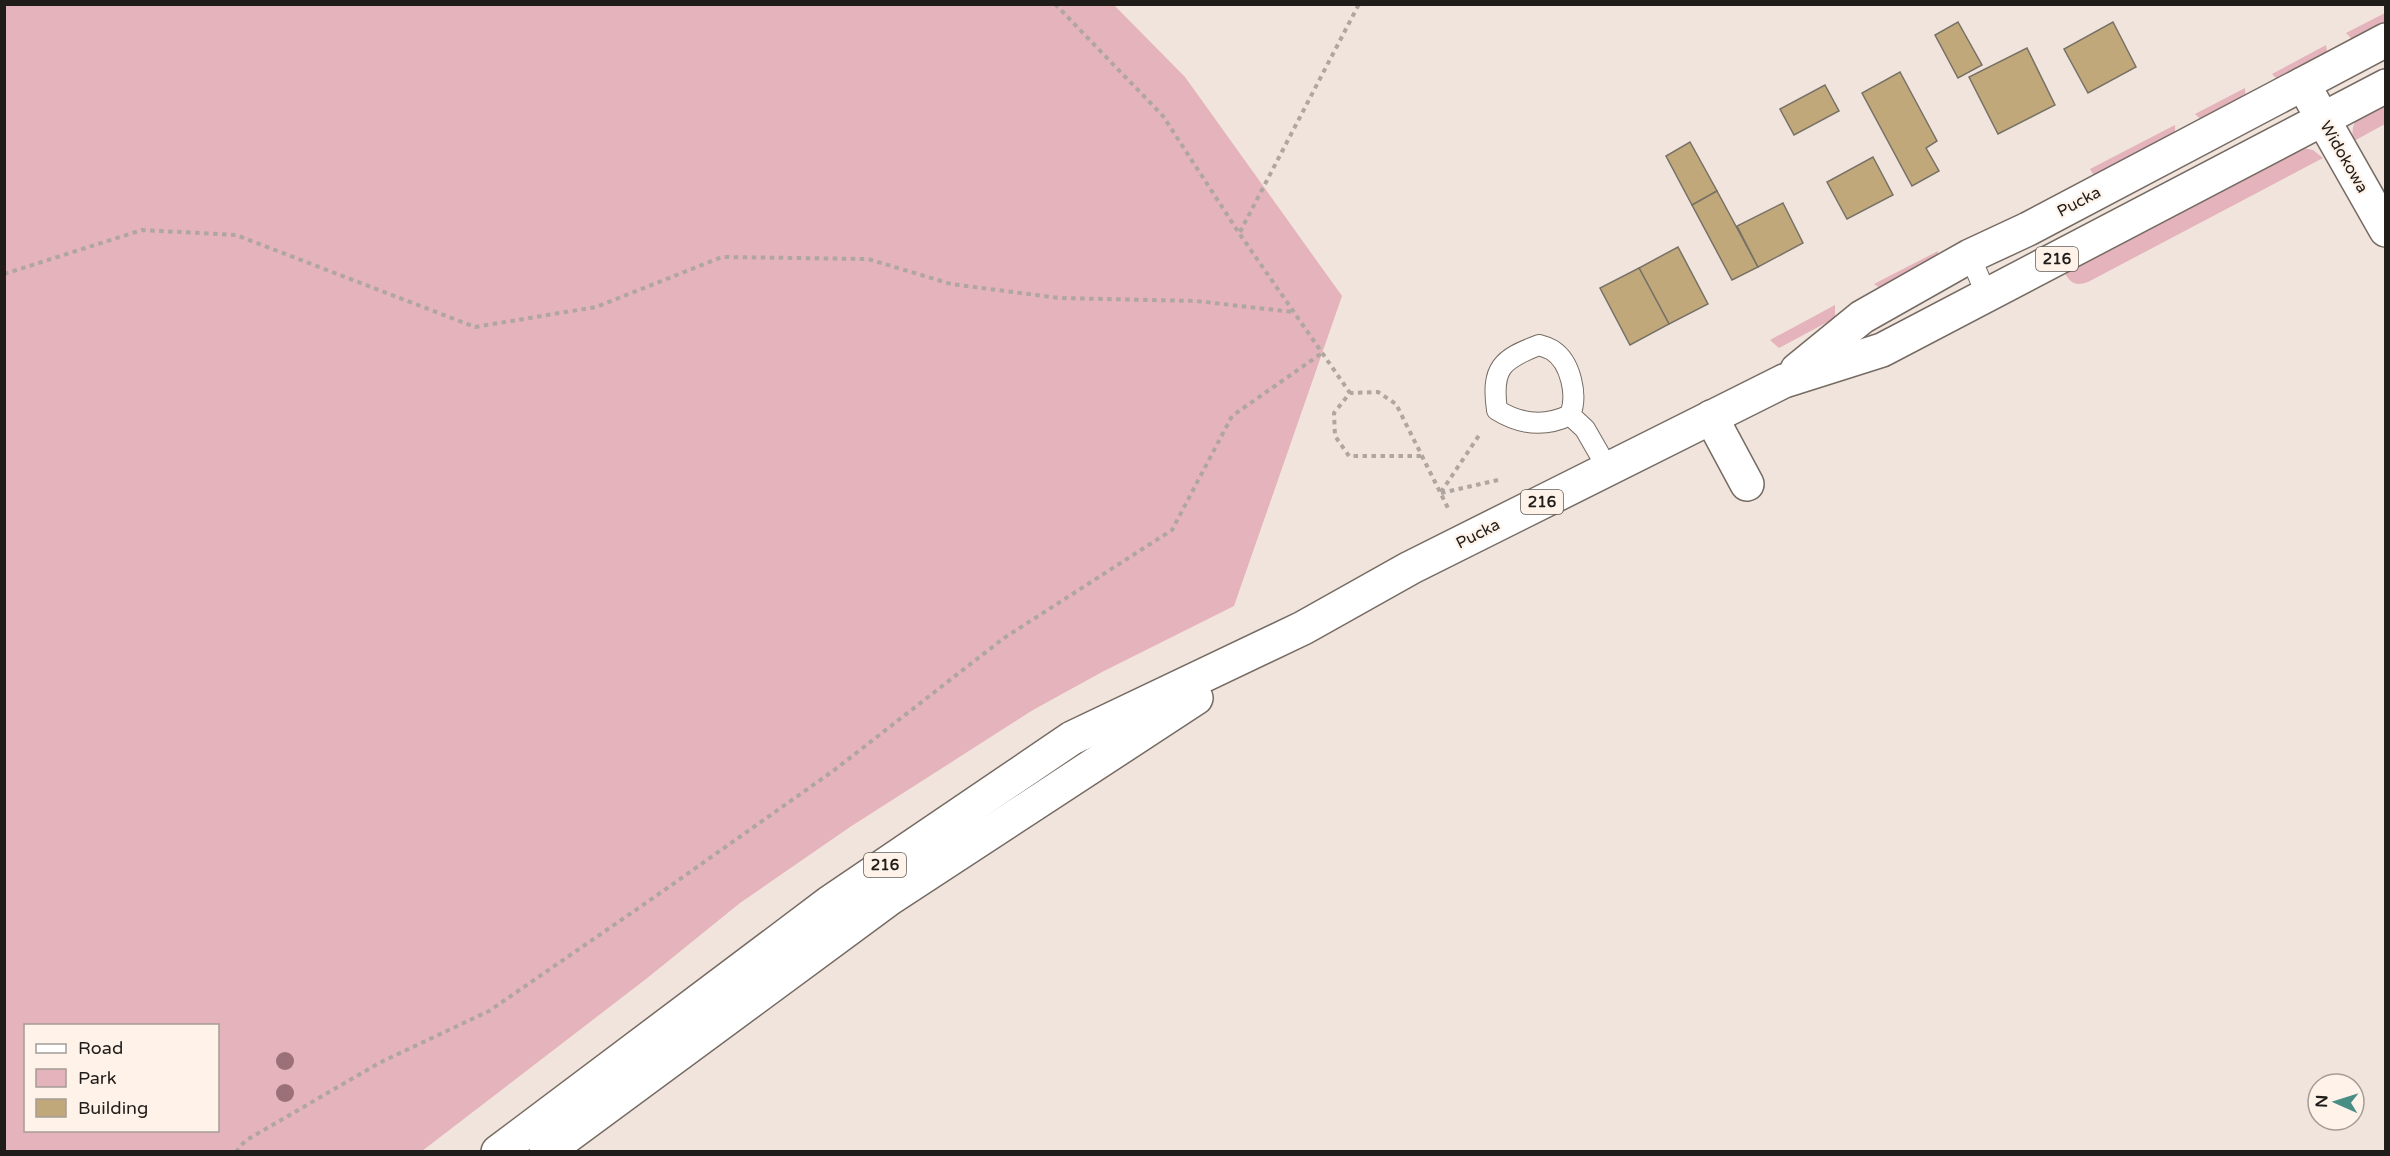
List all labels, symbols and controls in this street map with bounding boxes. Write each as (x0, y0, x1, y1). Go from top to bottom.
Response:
street label: Widokowa (2315, 118, 2373, 196)
street label: Pucka (2054, 182, 2104, 222)
road number: 216 (2036, 247, 2078, 271)
road number: 216 (1521, 490, 1563, 514)
street label: Pucka (1453, 515, 1503, 553)
road number: 216 (864, 853, 906, 877)
legend (24, 1024, 219, 1132)
text: Road (78, 1037, 123, 1059)
text: Park (78, 1067, 117, 1089)
north arrow (2306, 1072, 2366, 1132)
text: N (2312, 1094, 2332, 1108)
text: Building (78, 1097, 148, 1119)

